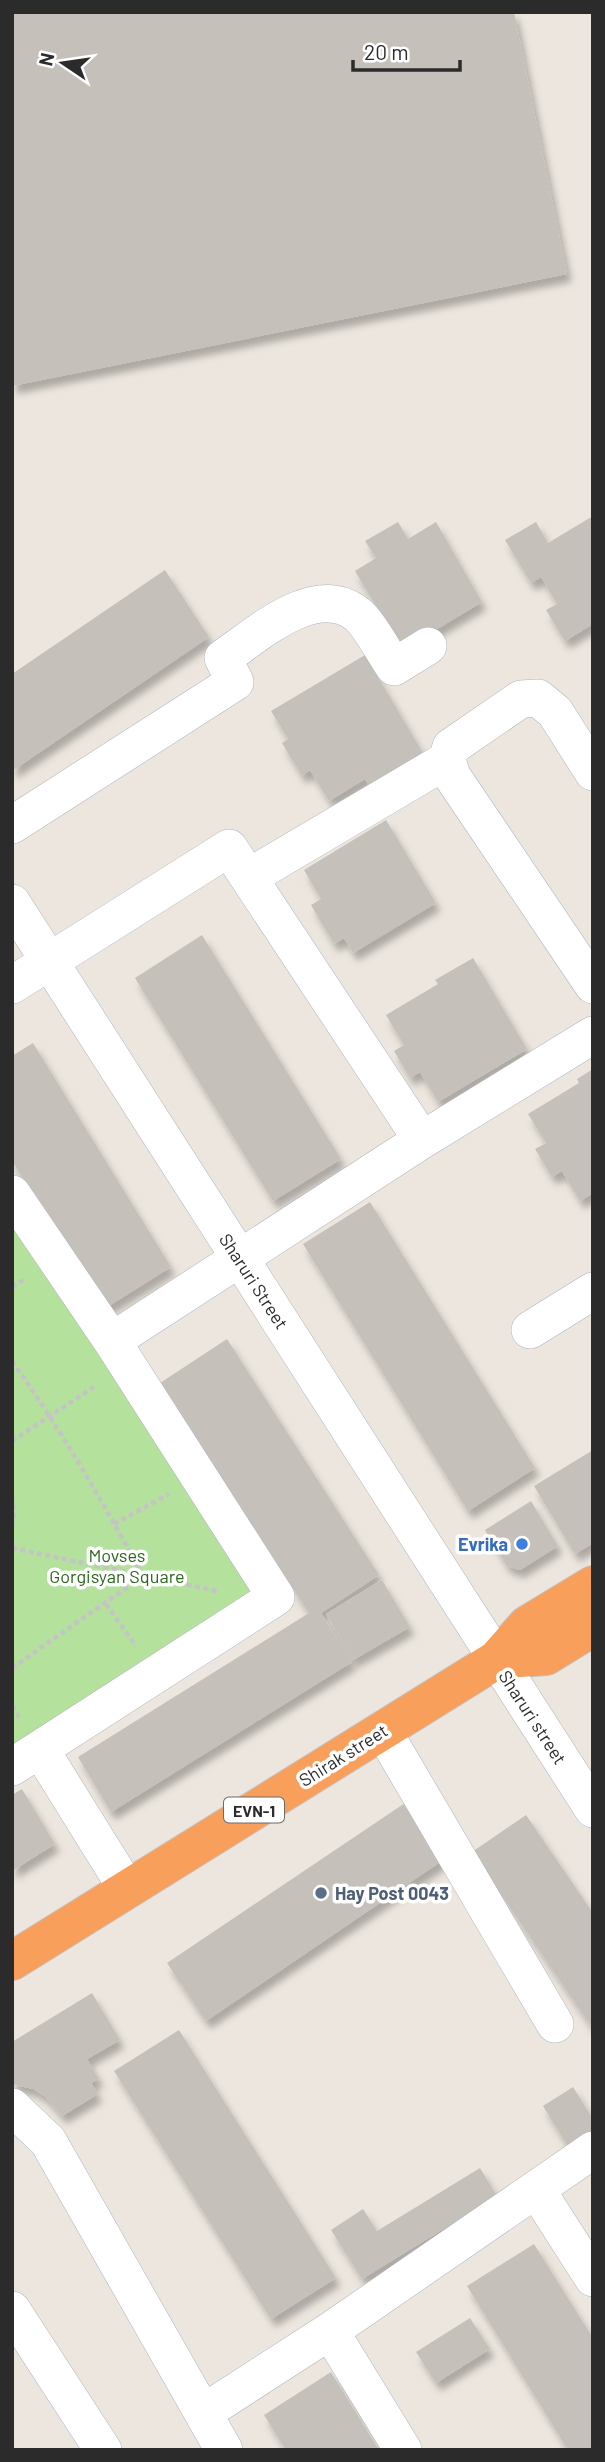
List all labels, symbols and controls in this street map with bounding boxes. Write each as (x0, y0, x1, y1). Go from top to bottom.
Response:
north arrow (28, 28, 98, 98)
scale bar (353, 28, 460, 72)
text: 20 m (364, 39, 409, 64)
text: N (33, 50, 59, 68)
street label: Sharuri Street (215, 1229, 293, 1333)
place label: Evrika (458, 1533, 508, 1555)
marker: Evrika (514, 1536, 530, 1552)
park label: Movses Gorgisyan Square (49, 1544, 185, 1587)
street label: Sharuri street (494, 1666, 572, 1768)
street label: Shirak street (295, 1719, 391, 1791)
road number: EVN-1 (224, 1798, 284, 1822)
place label: Hay Post 0043 (335, 1882, 449, 1904)
marker: Hay Post 0043 (313, 1885, 329, 1901)

